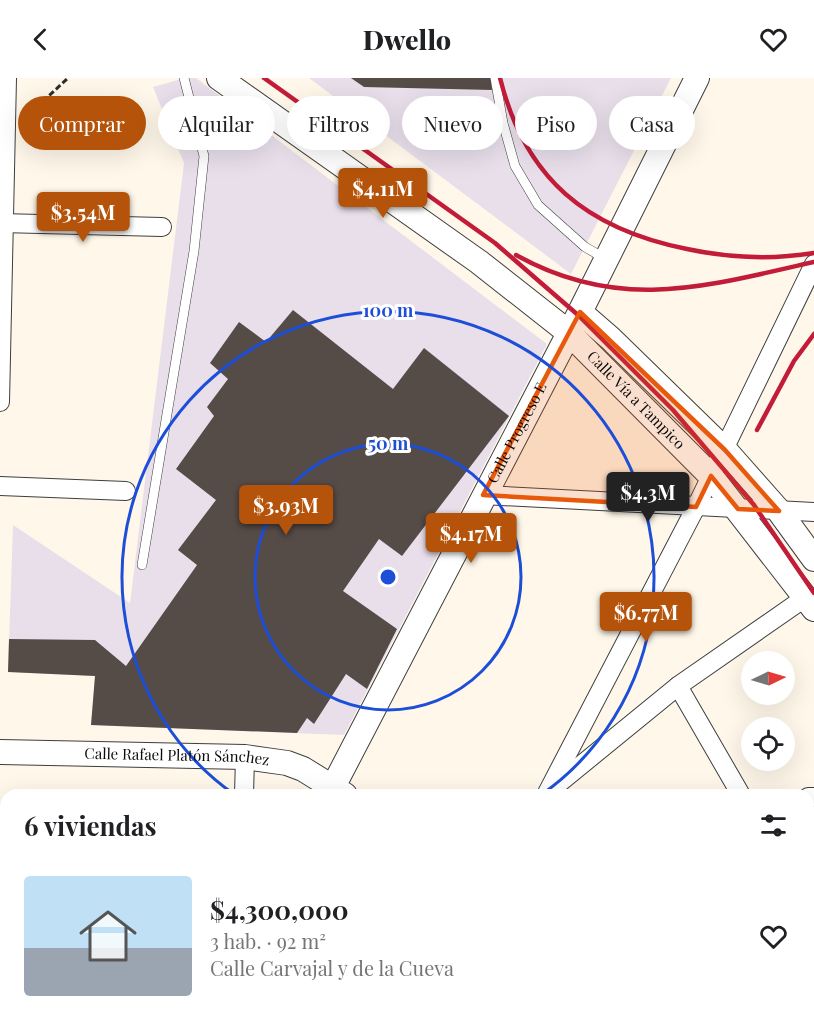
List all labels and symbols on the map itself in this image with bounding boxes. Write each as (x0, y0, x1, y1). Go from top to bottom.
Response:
pin: $4.11M (334, 168, 432, 219)
pin: $3.54M (34, 192, 132, 243)
text: 100 m (363, 298, 414, 322)
street label: Calle Vía a Tampico (583, 346, 690, 453)
street label: Calle Progreso E (482, 379, 551, 486)
text: 50 m (368, 431, 409, 455)
pin: $4.3M (606, 472, 690, 523)
pin: $3.93M (237, 485, 335, 536)
pin: $4.17M (422, 513, 520, 564)
centre of rings (378, 567, 398, 587)
pin: $6.77M (597, 592, 695, 643)
north arrow (741, 651, 795, 705)
street label: Calle Rafael Platón Sánchez (84, 743, 271, 769)

